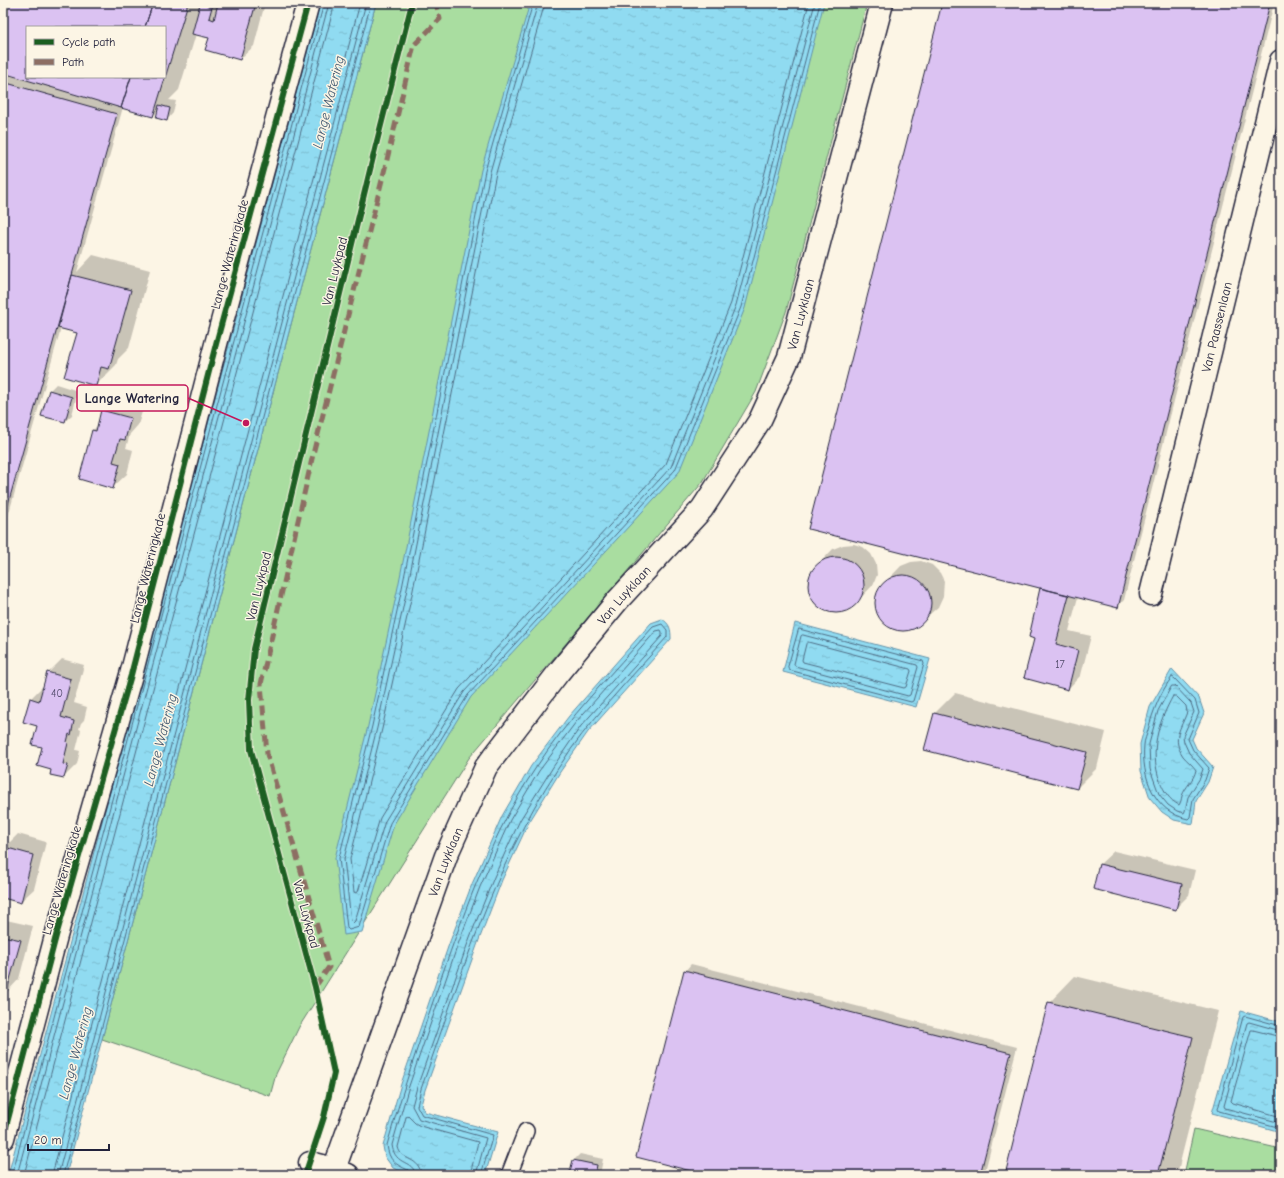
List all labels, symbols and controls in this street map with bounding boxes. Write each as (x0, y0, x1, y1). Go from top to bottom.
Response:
legend (26, 26, 166, 78)
text: Cycle path (62, 35, 115, 49)
water label: Lange Watering (309, 54, 348, 150)
text: Path (62, 55, 84, 69)
street label: Lange Wateringkade (208, 197, 251, 311)
street label: Van Luykpad (319, 235, 350, 307)
street label: Van Luyklaan (784, 277, 817, 352)
street label: Van Paassenlaan (1198, 280, 1235, 374)
callout: Lange Watering (77, 385, 188, 411)
text: Lange Watering (84, 390, 180, 407)
street label: Lange Wateringkade (127, 511, 169, 625)
street label: Van Luykpad (243, 550, 274, 622)
street label: Van Luyklaan (594, 563, 654, 627)
house number: 17 (1055, 658, 1065, 671)
house number: 40 (51, 687, 63, 700)
water label: Lange Watering (140, 692, 181, 788)
street label: Lange Wateringkade (39, 823, 84, 937)
street label: Van Luyklaan (425, 825, 466, 899)
street label: Van Luykpad (290, 878, 323, 950)
water label: Lange Watering (55, 1005, 96, 1101)
scale bar (28, 1126, 109, 1152)
text: 20 m (34, 1133, 62, 1147)

